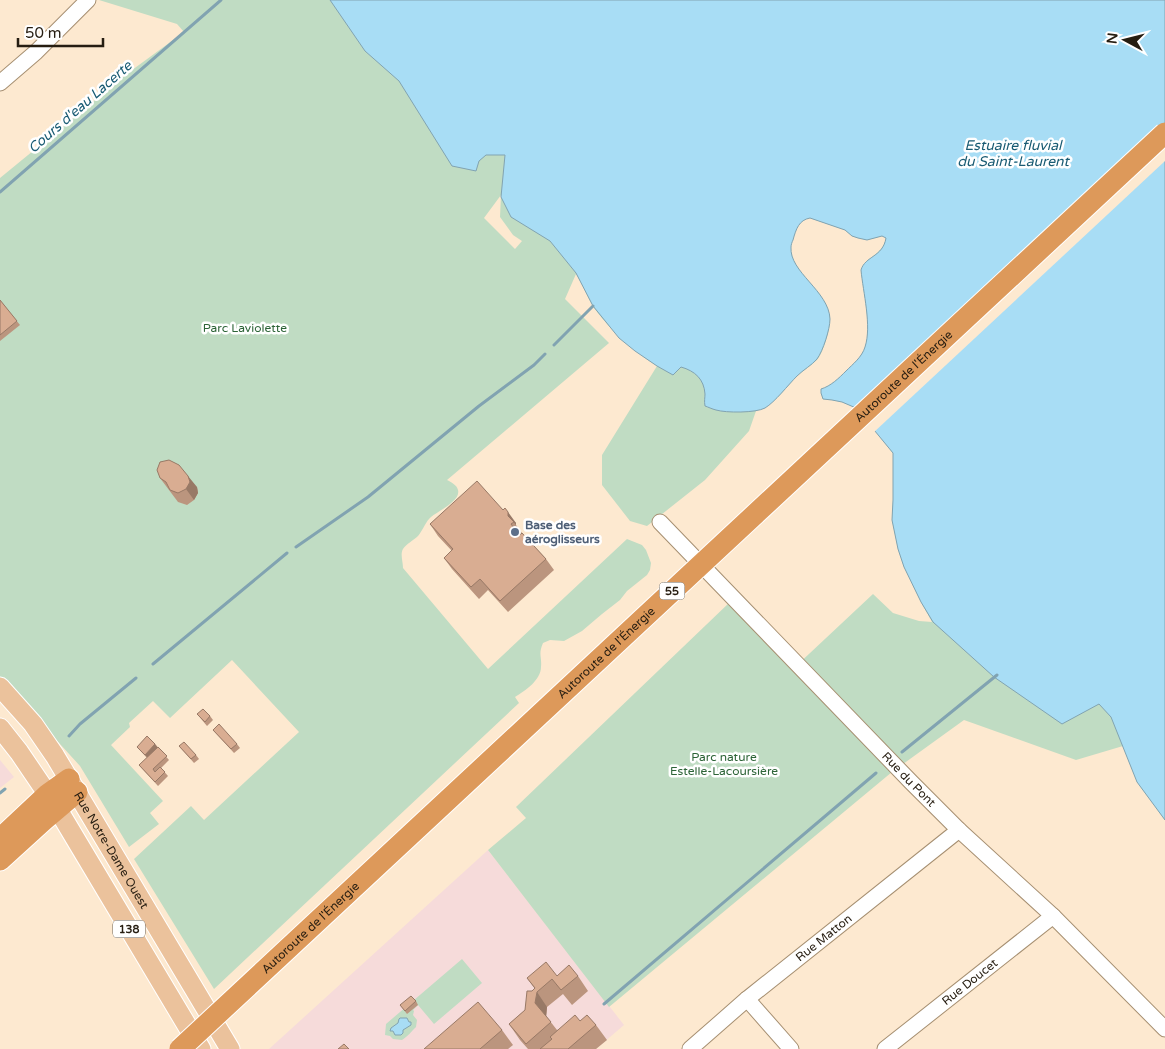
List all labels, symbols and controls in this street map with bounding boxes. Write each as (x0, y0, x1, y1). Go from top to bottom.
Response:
scale bar (18, 15, 102, 47)
north arrow (1100, 15, 1150, 65)
text: 50 m (25, 24, 62, 42)
text: N (1103, 32, 1122, 45)
water label: Cours d'eau Lacerte (25, 57, 136, 157)
water label: Estuaire fluvial du Saint-Laurent (957, 137, 1070, 170)
park label: Parc Laviolette (203, 321, 287, 335)
street label: Autoroute de l'Énergie (852, 327, 955, 425)
place label: Base des aéroglisseurs (525, 518, 600, 547)
marker: Base des aéroglisseurs (509, 526, 521, 538)
road number: 55 (660, 582, 684, 600)
street label: Autoroute de l'Énergie (555, 604, 658, 701)
street label: Rue du Pont (879, 749, 939, 810)
park label: Parc nature Estelle-Lacoursière (670, 750, 778, 778)
street label: Rue Notre-Dame Ouest (71, 789, 152, 912)
street label: Autoroute de l'Énergie (259, 879, 362, 977)
street label: Rue Matton (793, 911, 855, 964)
road number: 138 (113, 921, 145, 938)
street label: Rue Doucet (939, 955, 1001, 1008)

